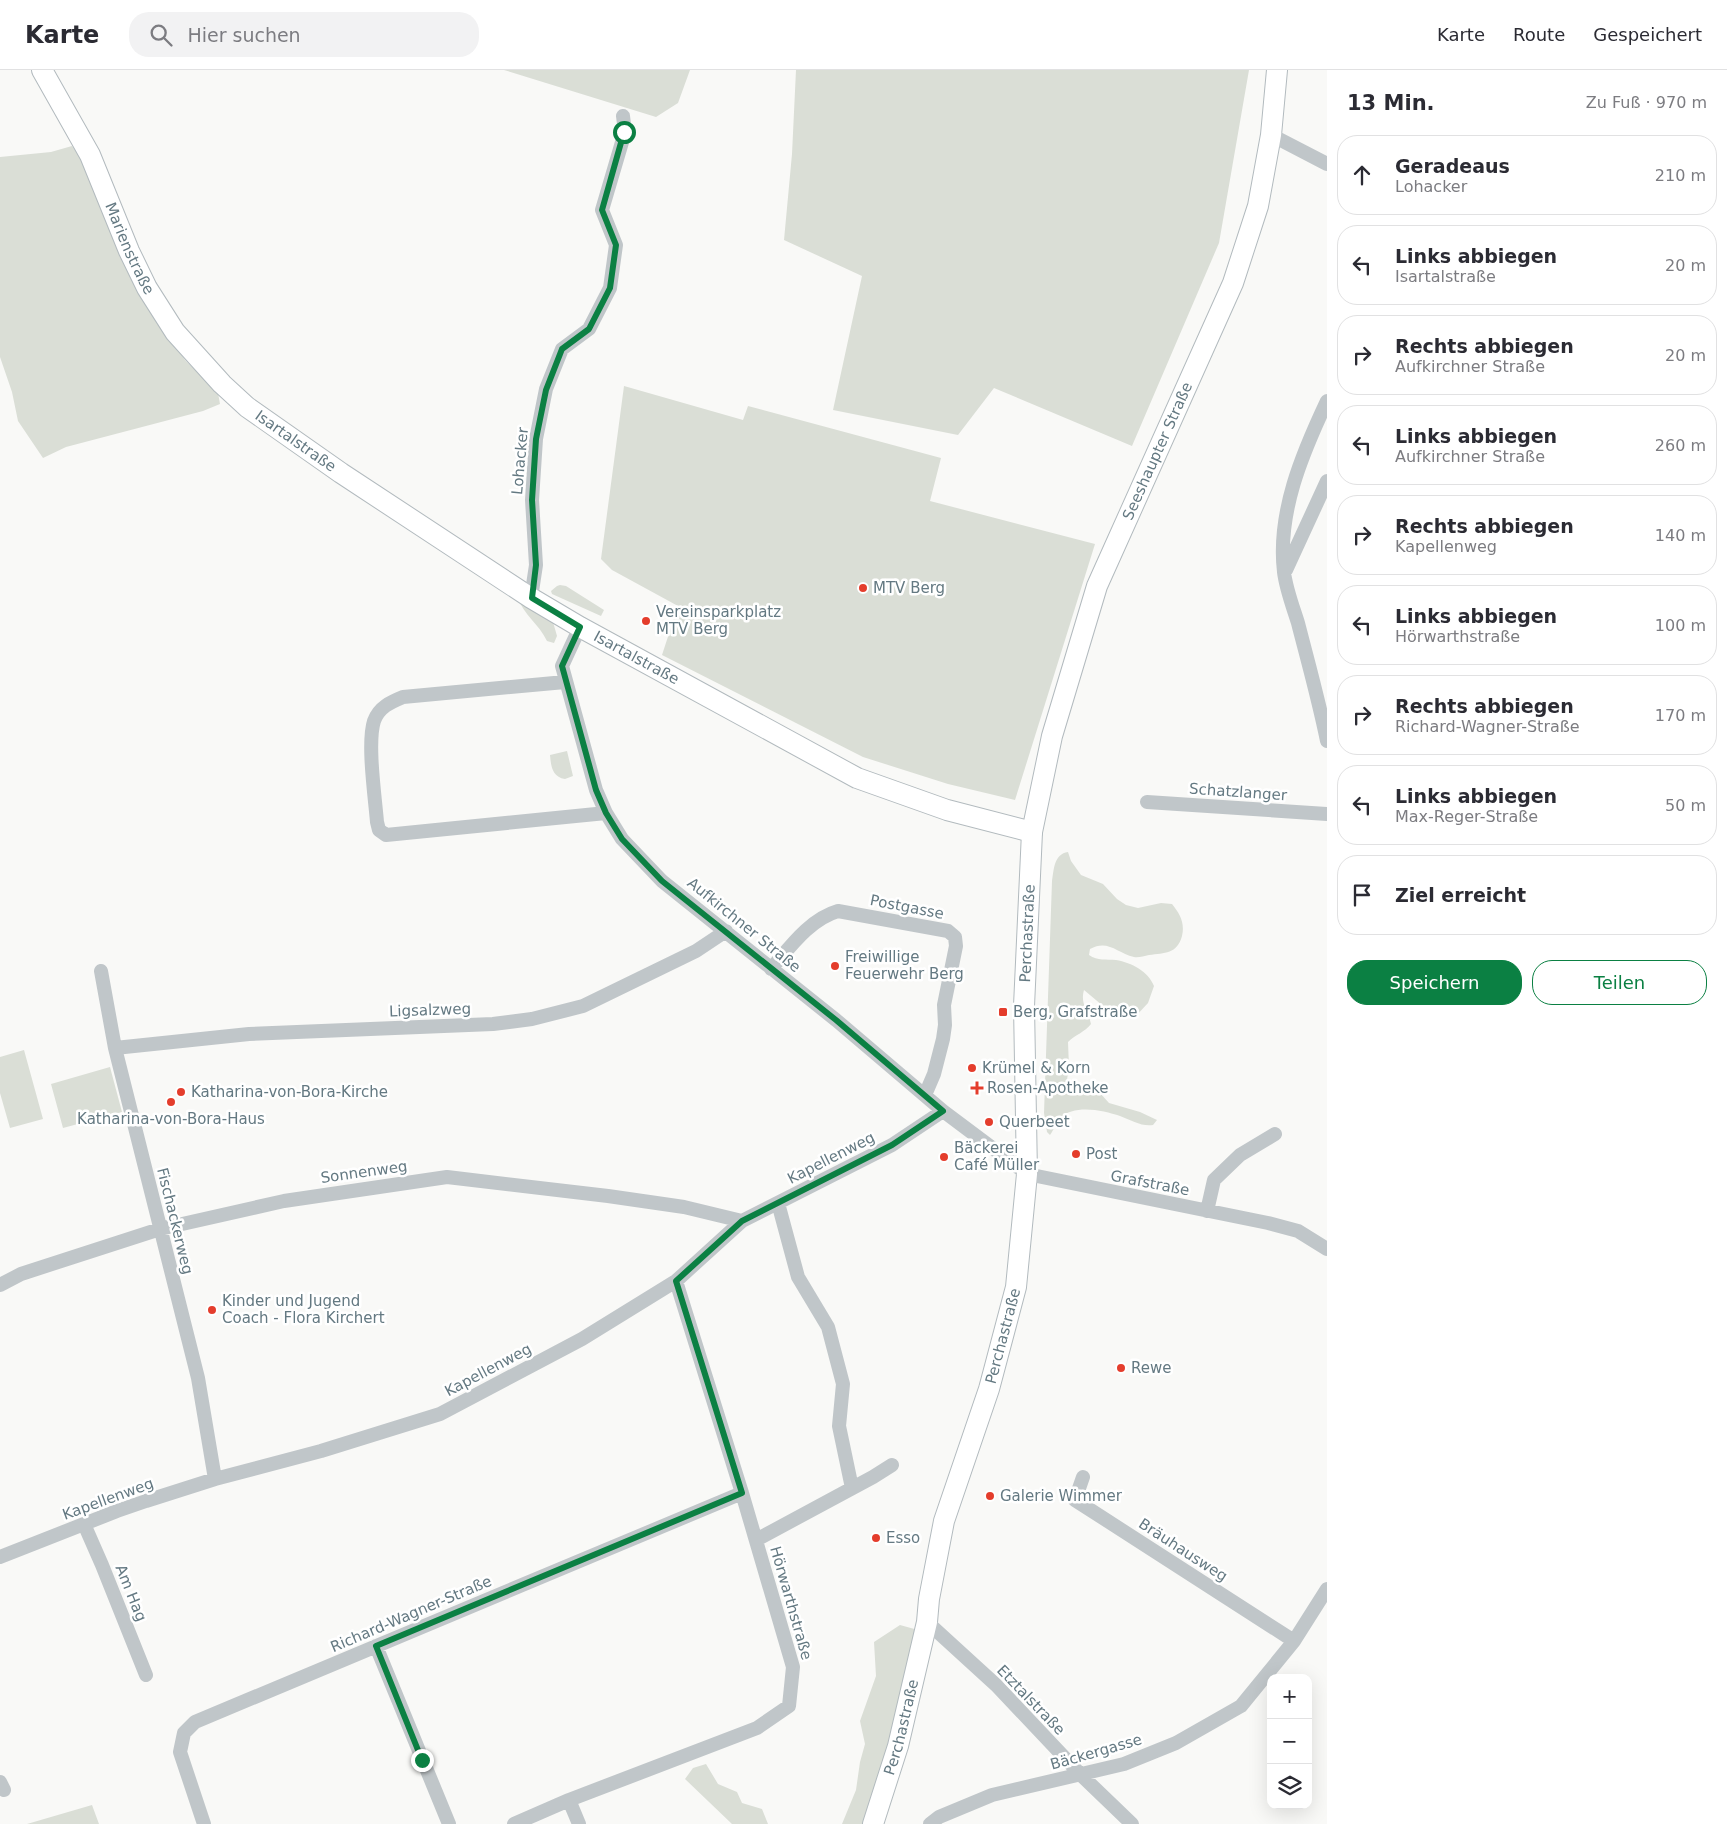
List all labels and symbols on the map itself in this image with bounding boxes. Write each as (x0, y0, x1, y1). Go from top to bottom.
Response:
route start (613, 121, 636, 144)
street label: Marienstraße (101, 200, 158, 298)
street label: Seeshaupter Straße (1119, 379, 1196, 523)
street label: Isartalstraße (252, 407, 340, 476)
street label: Lohacker (508, 426, 532, 496)
place label: MTV Berg (873, 579, 945, 597)
marker: MTV Berg (857, 582, 869, 594)
place label: Vereinsparkplatz MTV Berg (656, 603, 781, 638)
marker: Vereinsparkplatz MTV Berg (640, 615, 652, 627)
street label: Isartalstraße (590, 627, 682, 688)
street label: Schatzlanger (1188, 780, 1288, 804)
street label: Aufkirchner Straße (684, 874, 804, 976)
street label: Perchastraße (1016, 884, 1039, 983)
street label: Postgasse (868, 891, 946, 923)
place label: Freiwillige Feuerwehr Berg (845, 948, 964, 983)
marker: Freiwillige Feuerwehr Berg (829, 960, 841, 972)
street label: Ligsalzweg (389, 1000, 471, 1020)
place label: Berg, Grafstraße (1013, 1003, 1137, 1021)
marker: Berg, Grafstraße (997, 1006, 1009, 1018)
place label: Krümel & Korn (982, 1059, 1090, 1077)
marker: Krümel & Korn (966, 1062, 978, 1074)
place label: Rosen-Apotheke (987, 1079, 1109, 1097)
marker: Rosen-Apotheke (971, 1082, 983, 1094)
place label: Katharina-von-Bora-Kirche (191, 1083, 388, 1101)
marker: Katharina-von-Bora-Kirche (175, 1086, 187, 1098)
marker: Katharina-von-Bora-Haus (165, 1096, 177, 1108)
place label: Katharina-von-Bora-Haus (77, 1110, 265, 1128)
place label: Querbeet (999, 1113, 1070, 1131)
marker: Querbeet (983, 1116, 995, 1128)
street label: Kapellenweg (784, 1128, 878, 1188)
place label: Bäckerei Café Müller (954, 1139, 1040, 1174)
place label: Post (1086, 1145, 1118, 1163)
marker: Post (1070, 1148, 1082, 1160)
marker: Bäckerei Café Müller (938, 1151, 950, 1163)
street label: Sonnenweg (319, 1157, 409, 1187)
street label: Fischackerweg (153, 1166, 197, 1276)
street label: Grafstraße (1109, 1167, 1191, 1199)
street label: Perchastraße (982, 1286, 1024, 1386)
place label: Kinder und Jugend Coach - Flora Kirchert (222, 1292, 385, 1327)
marker: Kinder und Jugend Coach - Flora Kirchert (206, 1304, 218, 1316)
street label: Kapellenweg (442, 1340, 534, 1400)
place label: Rewe (1131, 1359, 1171, 1377)
marker: Rewe (1115, 1362, 1127, 1374)
street label: Kapellenweg (60, 1474, 156, 1524)
place label: Galerie Wimmer (1000, 1487, 1123, 1505)
marker: Galerie Wimmer (984, 1490, 996, 1502)
street label: Bräuhausweg (1135, 1515, 1231, 1585)
place label: Esso (886, 1529, 920, 1547)
marker: Esso (870, 1532, 882, 1544)
street label: Hörwarthstraße (766, 1544, 816, 1662)
street label: Am Hag (111, 1562, 151, 1624)
street label: Richard-Wagner-Straße (328, 1572, 494, 1656)
street label: Etztalstraße (993, 1661, 1069, 1739)
street label: Perchastraße (880, 1677, 922, 1777)
street label: Bäckergasse (1048, 1730, 1144, 1774)
route end (411, 1749, 434, 1772)

